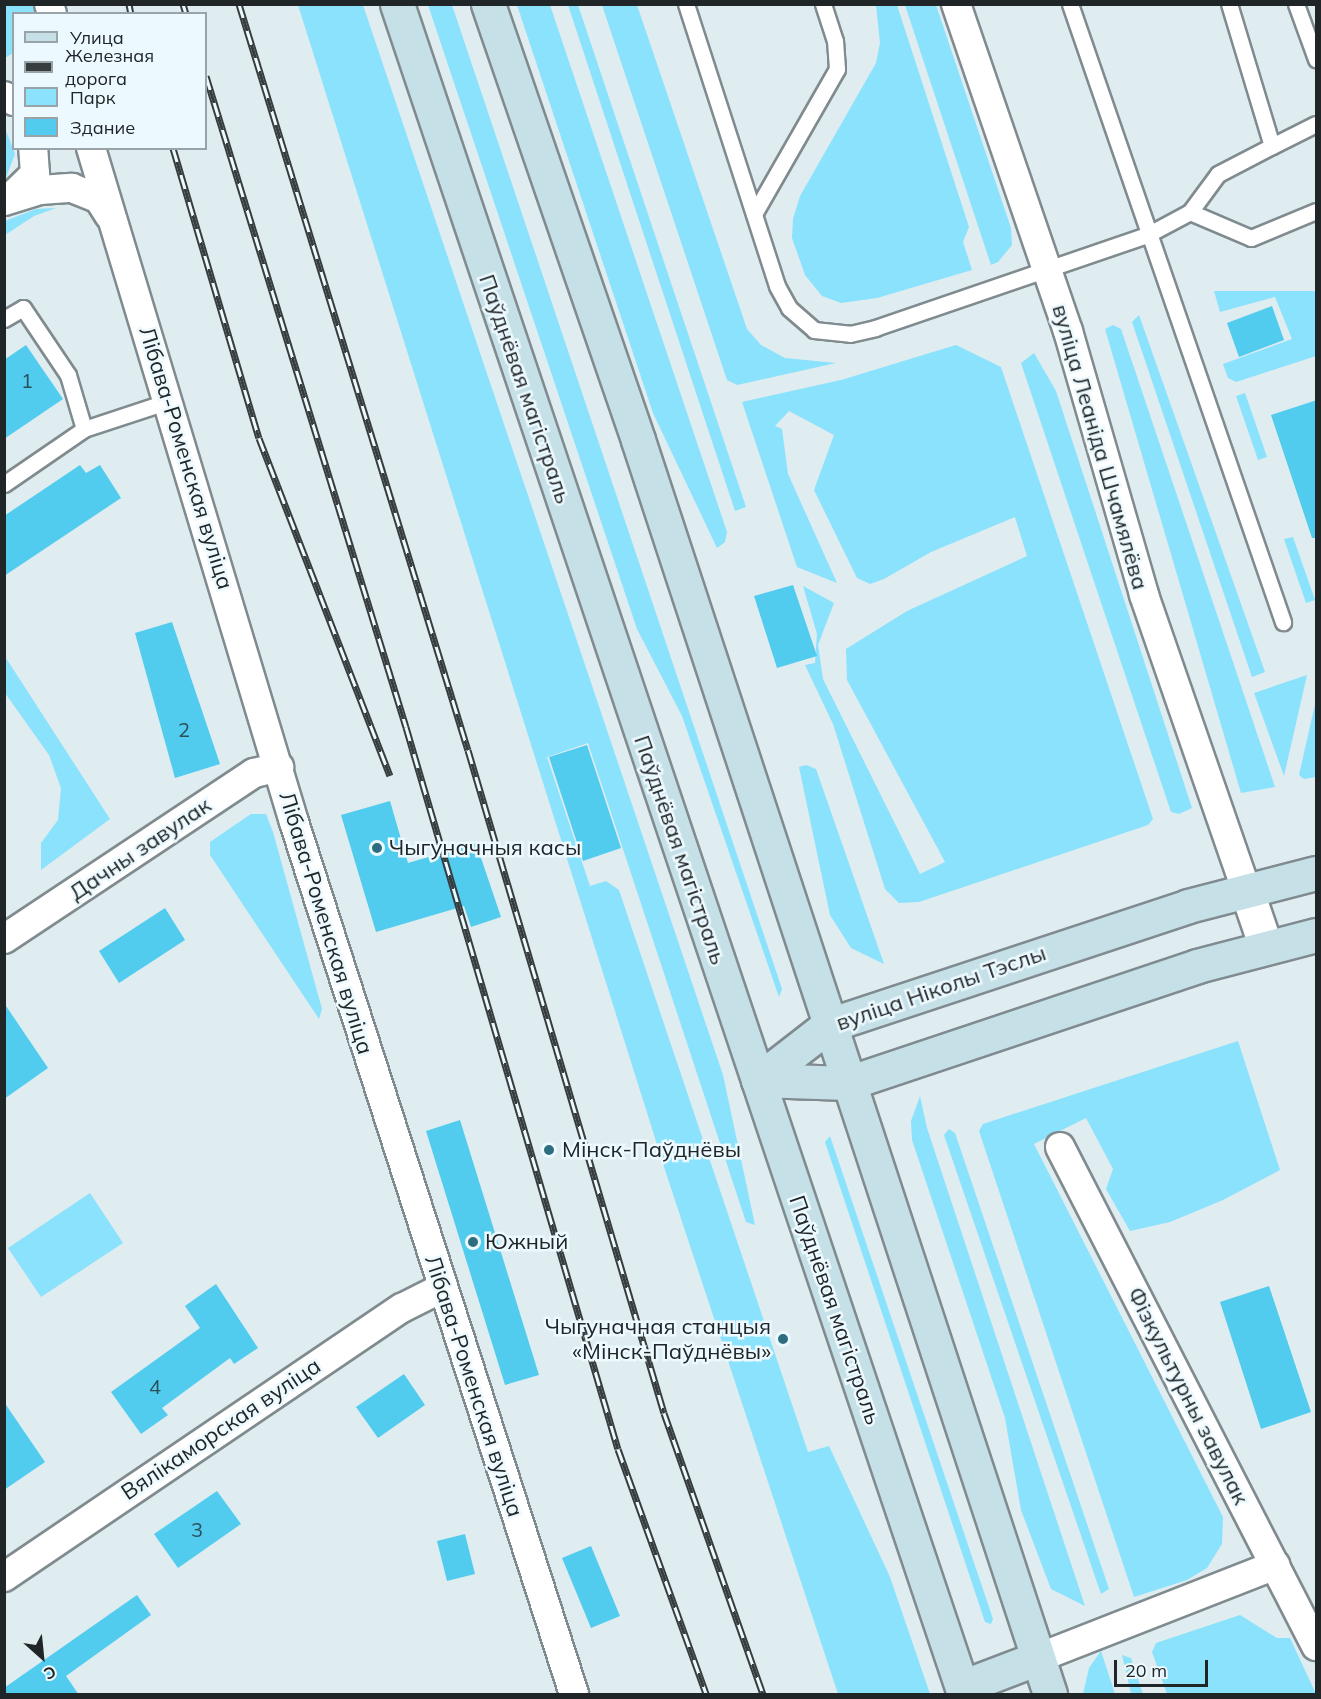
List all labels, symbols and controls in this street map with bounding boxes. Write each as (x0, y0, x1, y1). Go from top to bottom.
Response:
legend (12, 12, 207, 150)
text: Улица (70, 26, 124, 49)
text: Железная дорога (65, 44, 154, 90)
text: Парк (70, 86, 115, 109)
text: Здание (70, 116, 135, 139)
street label: Паўднёвая магістраль (473, 271, 577, 507)
street label: вуліца Леаніда Шчамялёва (1047, 301, 1153, 593)
street label: Лібава-Роменская вуліца (133, 323, 239, 593)
house number: 1 (21, 368, 33, 392)
house number: 2 (178, 717, 190, 741)
street label: Паўднёвая магістраль (628, 732, 732, 968)
street label: Лібава-Роменская вуліца (273, 788, 379, 1058)
street label: Дачны завулак (64, 792, 216, 906)
place label: Чыгуначныя касы (389, 835, 581, 861)
marker: Чыгуначныя касы (370, 841, 384, 855)
street label: вуліца Ніколы Тэслы (833, 940, 1049, 1036)
place label: Мінск-Паўднёвы (562, 1137, 741, 1163)
marker: Мінск-Паўднёвы (540, 1141, 558, 1159)
street label: Паўднёвая магістраль (783, 1192, 887, 1428)
place label: Южный (485, 1229, 568, 1255)
marker: Южный (466, 1235, 480, 1249)
street label: Лібава-Роменская вуліца (419, 1252, 529, 1520)
street label: Фізкультурны завулак (1122, 1283, 1254, 1509)
place label: Чыгуначная станцыя «Мінск-Паўднёвы» (545, 1313, 771, 1364)
marker: Чыгуначная станцыя «Мінск-Паўднёвы» (776, 1332, 790, 1346)
street label: Вялікаморская вуліца (116, 1352, 326, 1506)
house number: 4 (149, 1374, 161, 1398)
house number: 3 (191, 1517, 203, 1541)
north arrow (12, 1627, 72, 1687)
scale bar (1117, 1648, 1212, 1686)
text: 20 m (1125, 1659, 1167, 1682)
text: С (41, 1662, 60, 1684)

